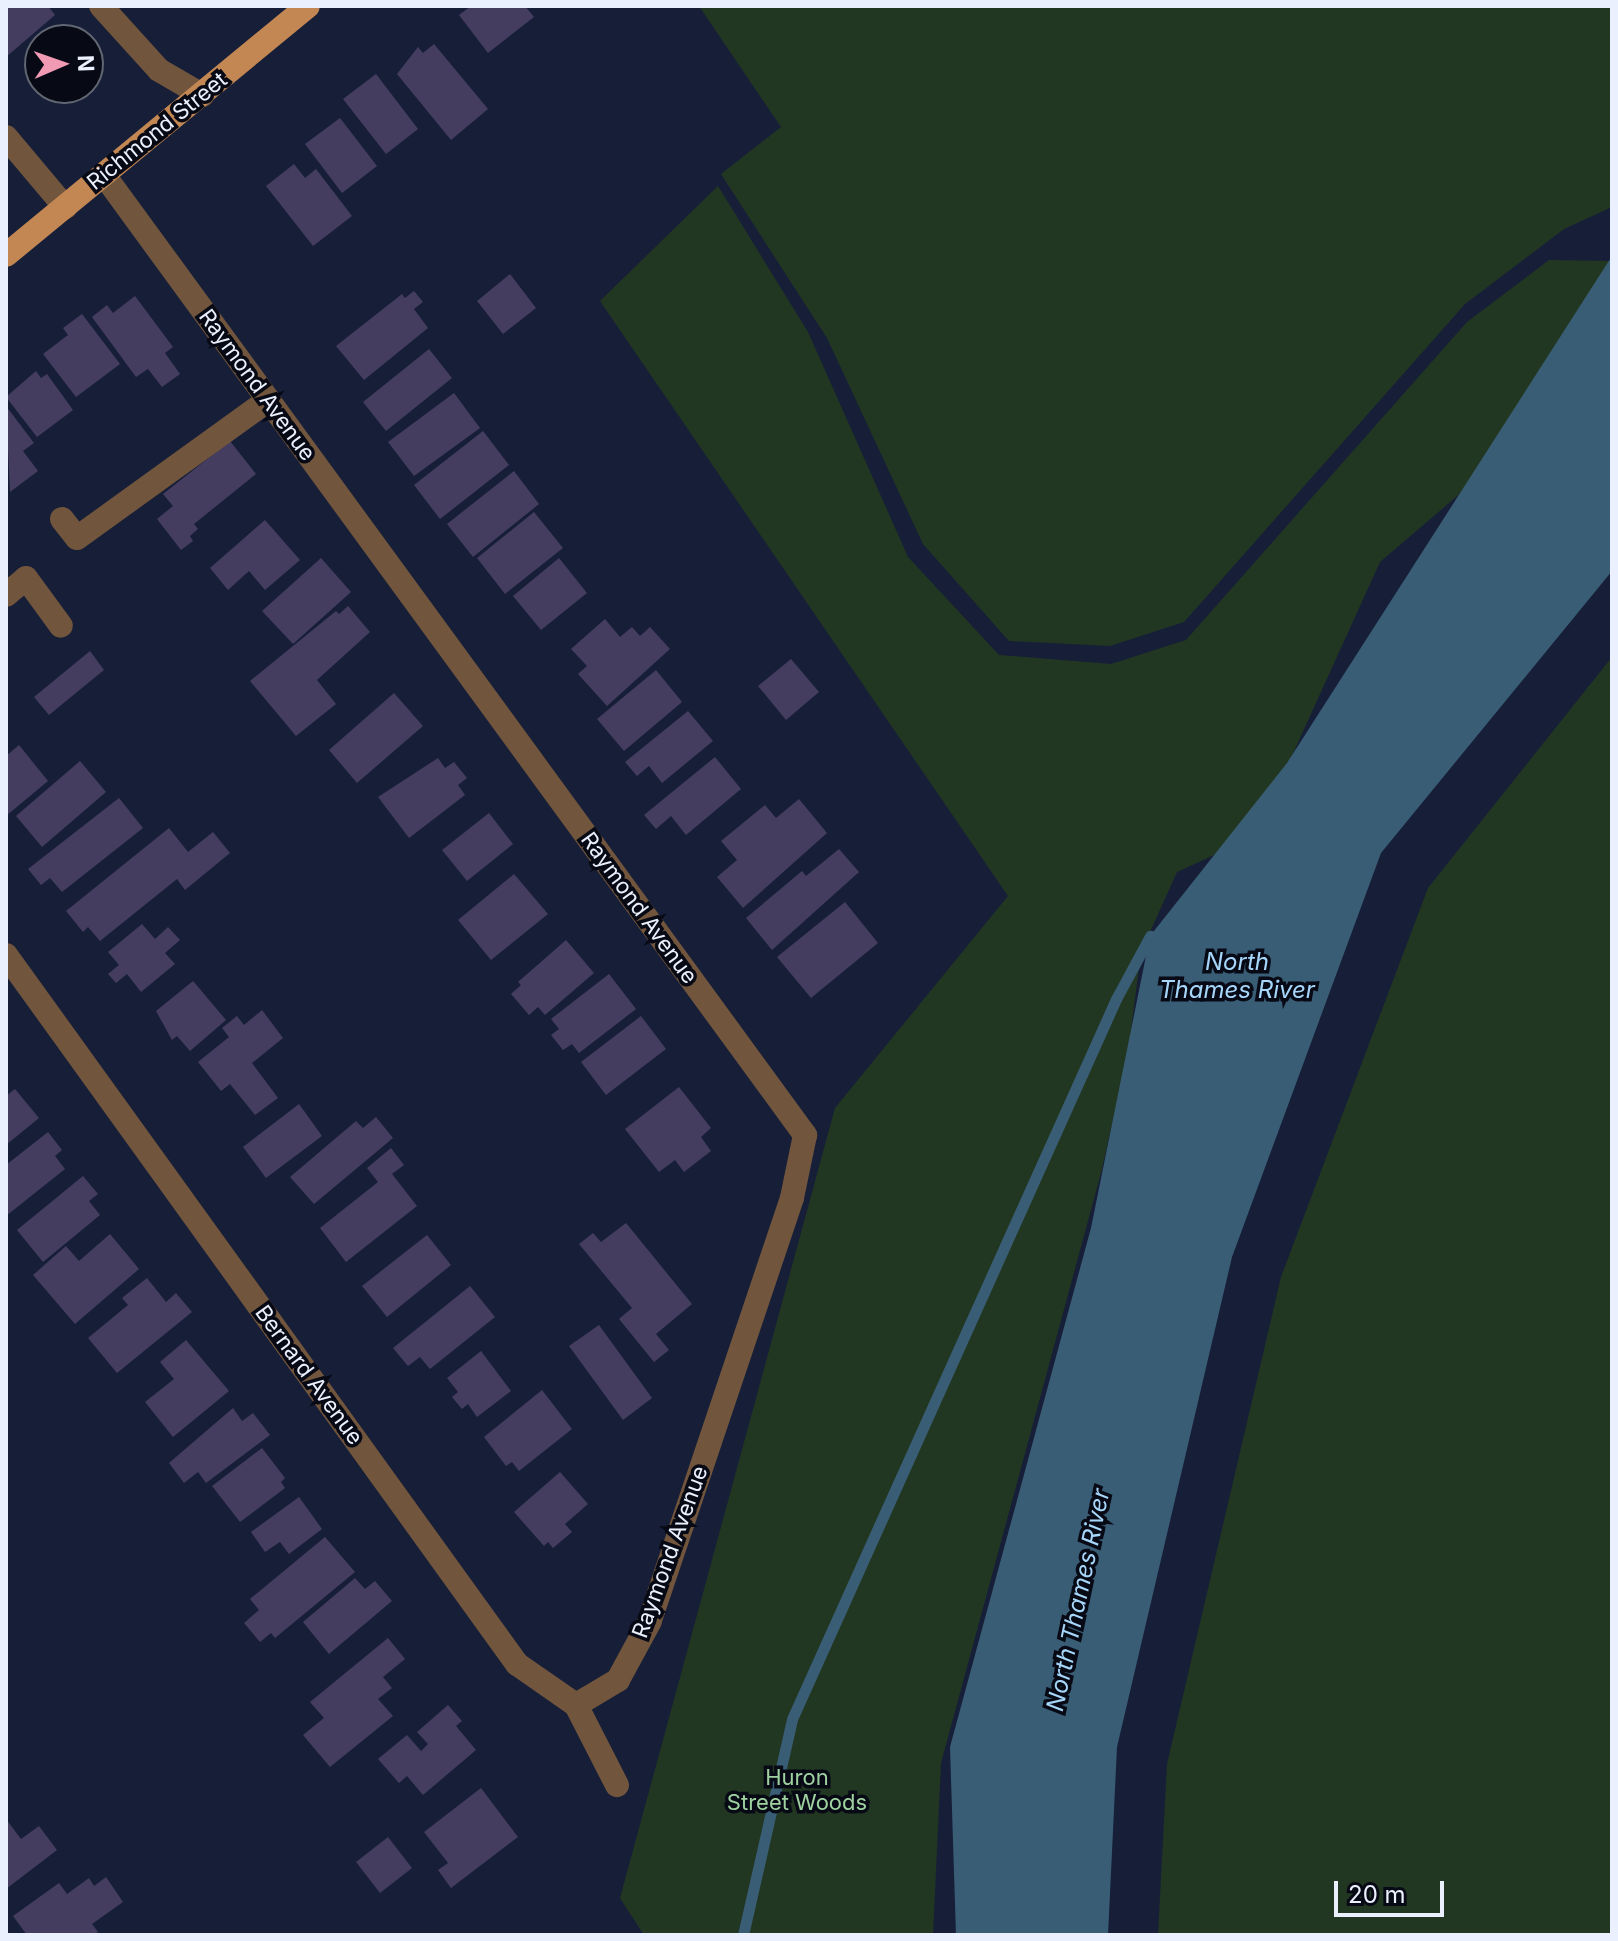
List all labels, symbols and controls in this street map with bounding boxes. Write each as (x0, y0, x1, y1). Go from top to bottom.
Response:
north arrow (24, 24, 104, 104)
text: N (73, 54, 99, 72)
street label: Richmond Street (82, 67, 232, 195)
street label: Raymond Avenue (193, 304, 321, 466)
street label: Raymond Avenue (575, 827, 703, 989)
water label: North Thames River (1159, 948, 1315, 1004)
street label: Bernard Avenue (250, 1300, 368, 1450)
street label: Raymond Avenue (627, 1463, 713, 1641)
water label: North Thames River (1040, 1486, 1116, 1714)
park label: Huron Street Woods (727, 1764, 867, 1816)
scale bar (1338, 1865, 1448, 1915)
text: 20 m (1348, 1880, 1406, 1909)

